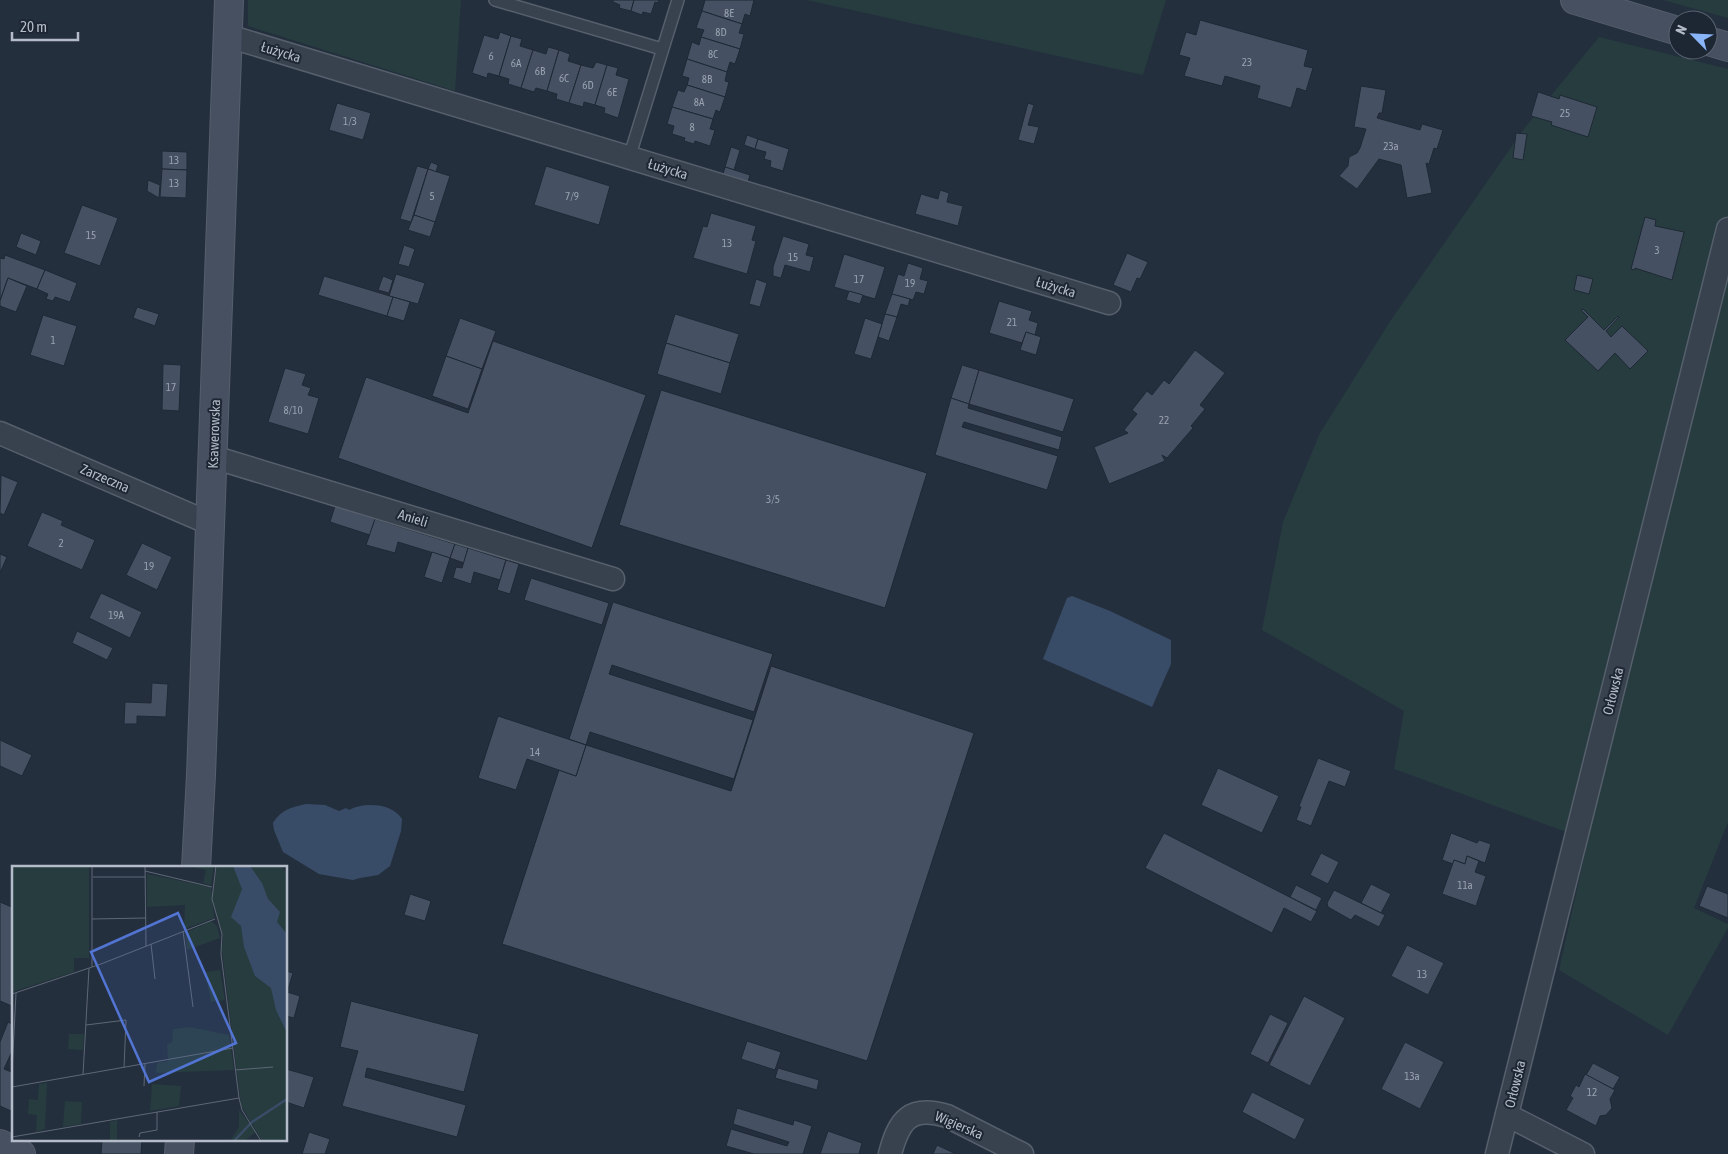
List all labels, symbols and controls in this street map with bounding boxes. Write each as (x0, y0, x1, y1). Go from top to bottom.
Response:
house number: 8E (724, 7, 734, 19)
scale bar (12, 10, 79, 42)
north arrow (1668, 10, 1718, 60)
text: 20 m (20, 18, 47, 35)
text: N (1672, 23, 1690, 37)
house number: 8D (715, 26, 727, 38)
street label: Łużycka (259, 38, 303, 66)
house number: 8C (708, 48, 718, 60)
house number: 6 (488, 50, 494, 62)
house number: 23 (1242, 56, 1252, 68)
house number: 6A (511, 57, 522, 69)
house number: 6B (535, 65, 546, 77)
house number: 6C (559, 72, 569, 84)
house number: 8B (702, 73, 713, 85)
house number: 6D (582, 79, 594, 91)
house number: 6E (607, 86, 617, 98)
house number: 8A (694, 96, 705, 108)
house number: 25 (1560, 107, 1570, 119)
house number: 1/3 (343, 115, 357, 127)
house number: 8 (689, 121, 695, 133)
house number: 23a (1383, 140, 1399, 152)
house number: 13 (169, 154, 179, 166)
street label: Łużycka (646, 155, 690, 183)
house number: 13 (169, 177, 179, 189)
house number: 5 (429, 190, 435, 202)
house number: 7/9 (565, 190, 579, 202)
house number: 15 (86, 229, 96, 241)
house number: 13 (722, 237, 732, 249)
house number: 3 (1654, 244, 1660, 256)
house number: 15 (788, 251, 798, 263)
house number: 17 (854, 273, 864, 285)
street label: Łużycka (1034, 273, 1078, 301)
house number: 19 (905, 277, 915, 289)
house number: 21 (1007, 316, 1017, 328)
house number: 1 (50, 334, 56, 346)
house number: 17 (166, 381, 176, 393)
street label: Ksawerowska (205, 399, 223, 469)
house number: 8/10 (283, 404, 303, 416)
house number: 22 (1159, 414, 1169, 426)
street label: Zarzeczna (78, 461, 132, 495)
house number: 3/5 (766, 493, 780, 505)
street label: Anieli (396, 506, 430, 530)
house number: 2 (58, 537, 64, 549)
house number: 19 (144, 560, 154, 572)
house number: 19A (108, 609, 124, 621)
street label: Orłowska (1599, 666, 1627, 716)
house number: 14 (530, 746, 540, 758)
inset map (12, 866, 288, 1142)
house number: 11a (1457, 879, 1473, 891)
house number: 13 (1417, 968, 1427, 980)
street label: Orłowska (1501, 1059, 1529, 1109)
house number: 13a (1404, 1070, 1420, 1082)
house number: 12 (1587, 1086, 1597, 1098)
street label: Wigierska (933, 1108, 985, 1142)

